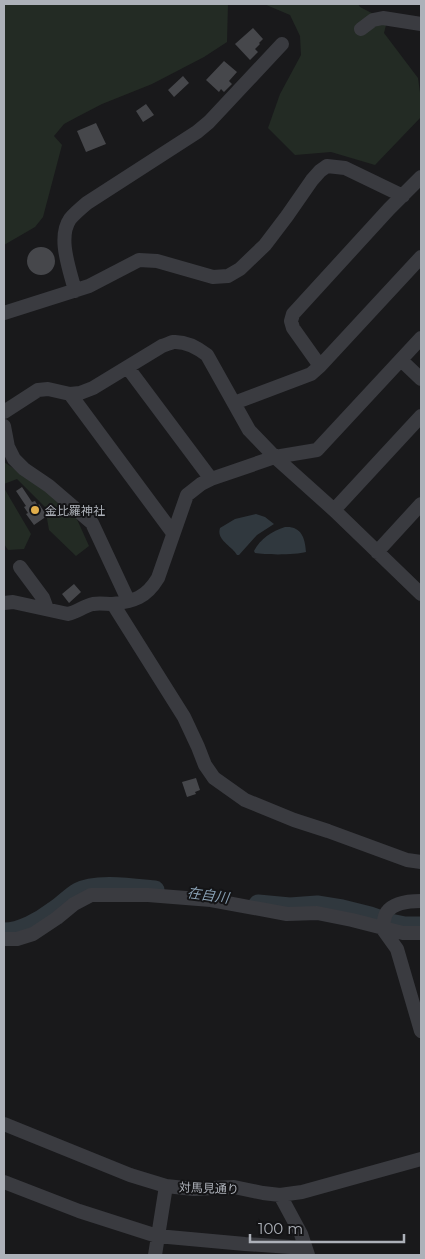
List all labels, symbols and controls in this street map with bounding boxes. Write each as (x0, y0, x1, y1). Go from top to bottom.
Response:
place label: 金比羅神社 (45, 503, 105, 518)
marker: 金比羅神社 (29, 504, 41, 516)
water label: 在自川 (186, 883, 232, 907)
street label: 対馬見通り (179, 1179, 239, 1197)
scale bar (250, 1212, 404, 1244)
text: 100 m (258, 1219, 303, 1238)

